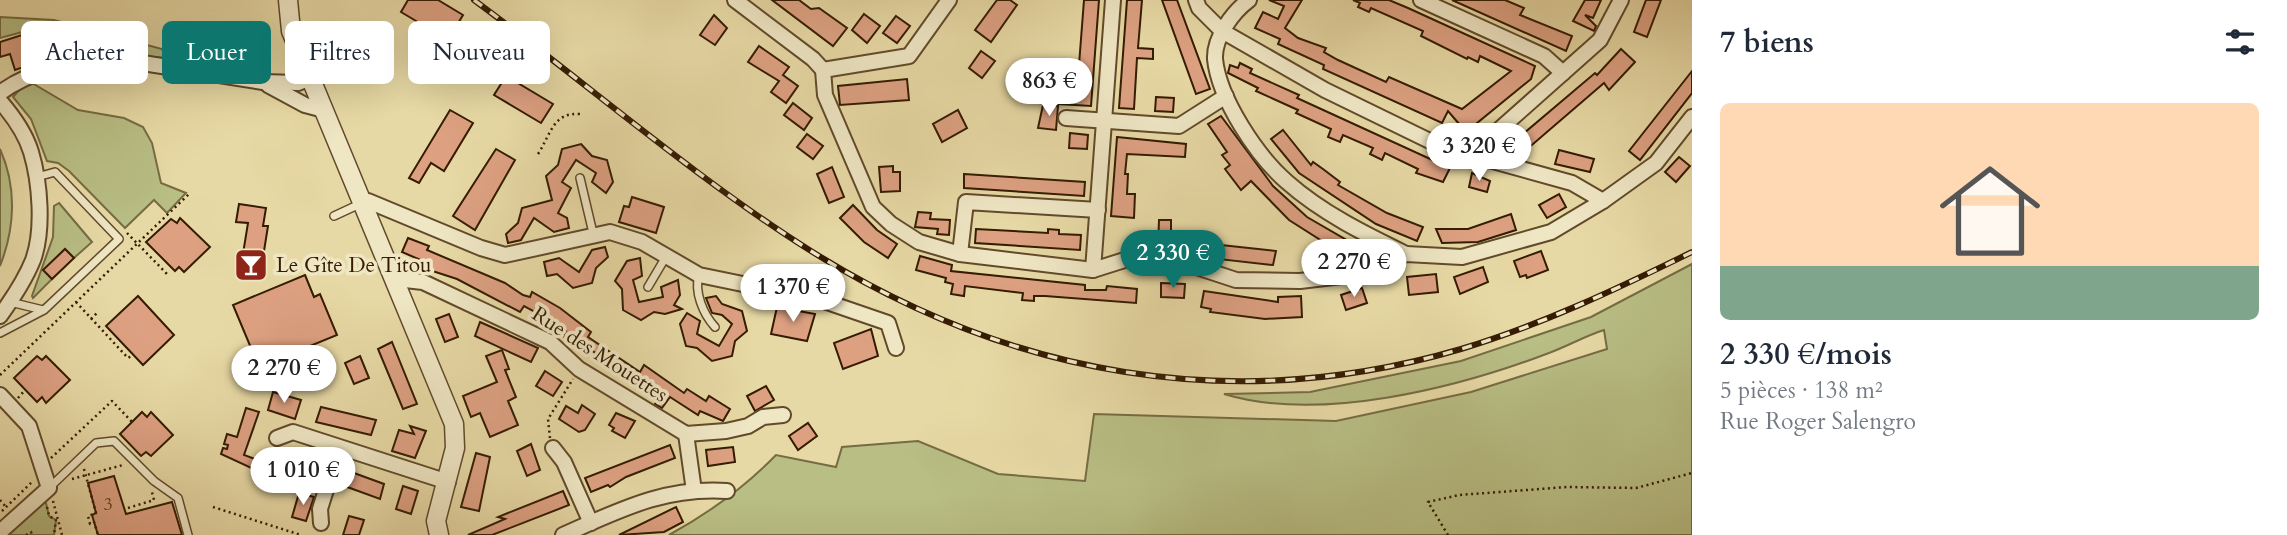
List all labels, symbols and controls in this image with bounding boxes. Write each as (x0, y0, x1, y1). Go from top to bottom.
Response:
chip: Acheter (21, 21, 148, 84)
chip: Louer (162, 21, 271, 84)
chip: Filtres (285, 21, 394, 84)
chip: Nouveau (408, 21, 550, 84)
text: 7 biens (1720, 22, 1814, 63)
icon: filters (2221, 23, 2259, 61)
pin: 863 € (1000, 58, 1098, 118)
text: 863 € (1021, 65, 1077, 96)
pin: 3 320 € (1414, 124, 1544, 183)
text: 3 320 € (1442, 130, 1516, 161)
icon: home (1927, 148, 2053, 274)
pin: 2 330 € (1108, 230, 1238, 290)
text: 2 330 € (1136, 237, 1210, 268)
pin: 2 270 € (1289, 240, 1419, 299)
bar icon: Le Gîte De Titou (232, 246, 270, 284)
text: 2 270 € (1317, 246, 1391, 277)
place label: Le Gîte De Titou (276, 251, 432, 280)
pin: 1 370 € (728, 264, 858, 324)
text: 1 370 € (756, 271, 830, 302)
street label: Rue des Mouettes (526, 300, 673, 409)
text: 2 330 €/mois (1720, 334, 1892, 375)
pin: 2 270 € (219, 346, 349, 405)
text: 2 270 € (247, 352, 321, 383)
text: 5 pièces · 138 m² (1720, 375, 1883, 406)
text: Rue Roger Salengro (1720, 406, 1916, 437)
pin: 1 010 € (238, 448, 368, 507)
text: 1 010 € (266, 454, 340, 485)
house number: 3 (103, 492, 113, 517)

